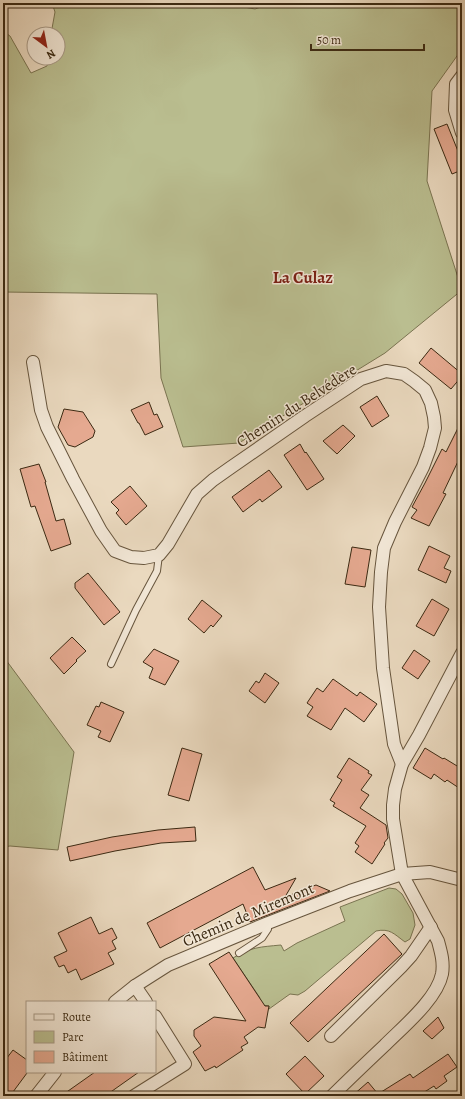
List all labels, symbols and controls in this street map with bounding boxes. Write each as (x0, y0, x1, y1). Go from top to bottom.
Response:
north arrow (26, 26, 66, 66)
scale bar (311, 26, 424, 52)
text: 50 m (317, 32, 341, 48)
text: N (44, 46, 58, 63)
district label: La Culaz (273, 266, 333, 289)
street label: Chemin du Belvédère (232, 359, 361, 453)
street label: Chemin de Miremont (179, 877, 317, 953)
legend (26, 1001, 156, 1073)
text: Route (62, 1009, 91, 1025)
text: Parc (62, 1029, 84, 1045)
text: Bâtiment (62, 1049, 108, 1065)

